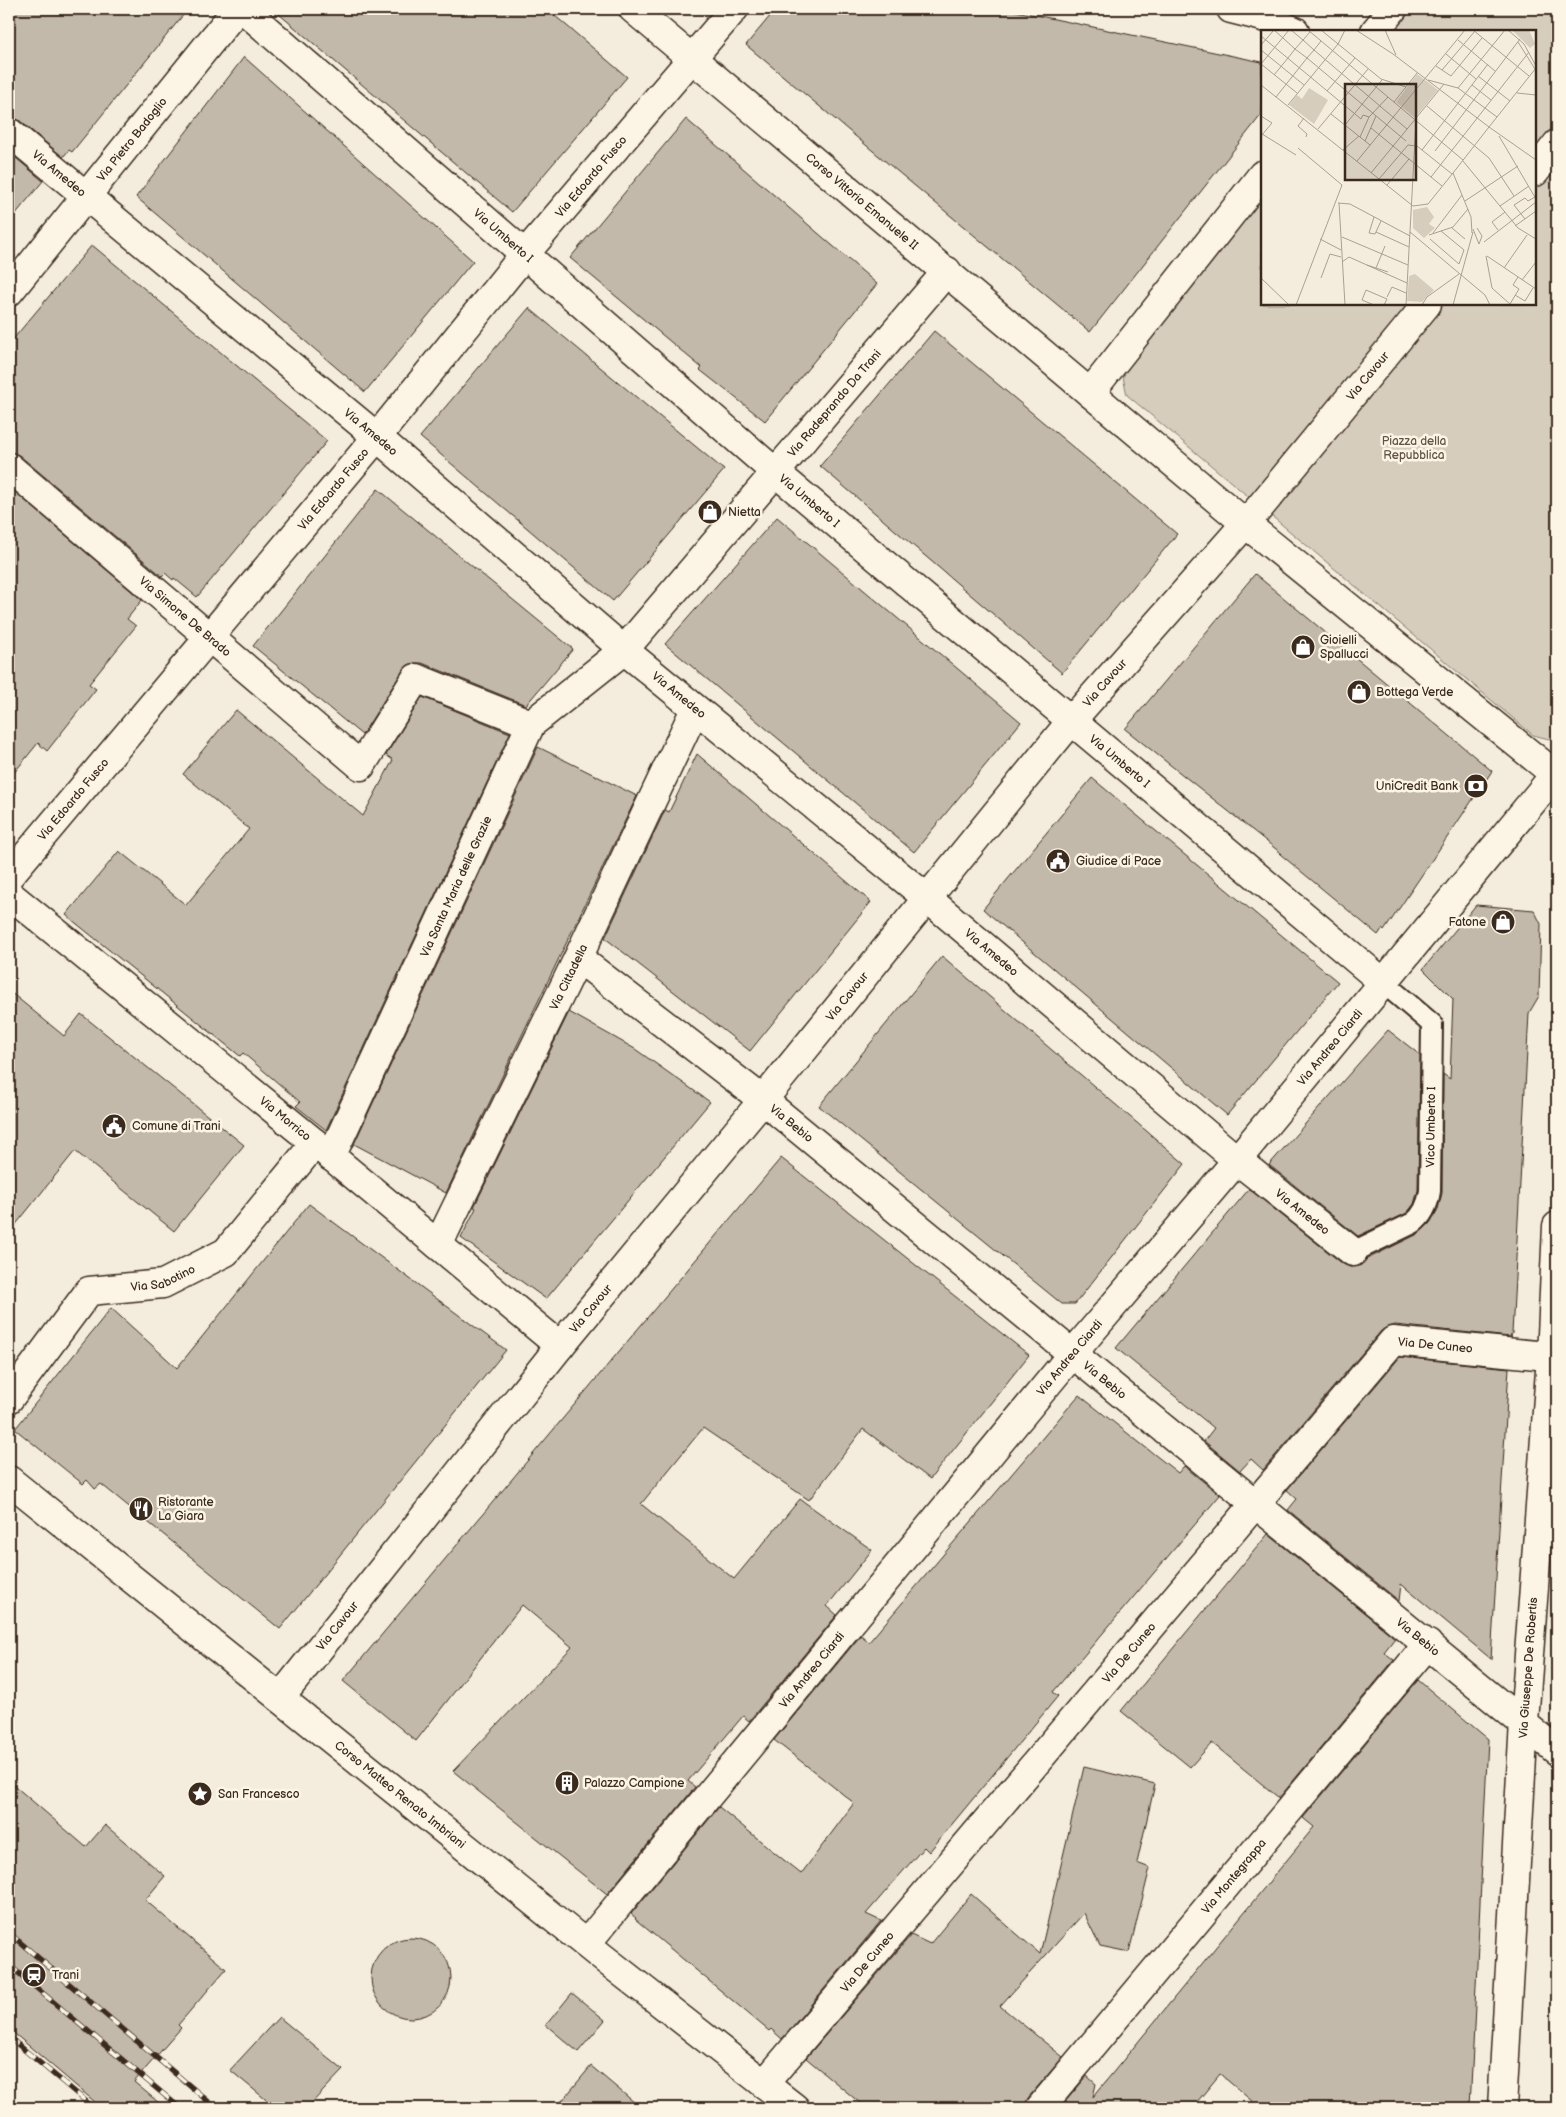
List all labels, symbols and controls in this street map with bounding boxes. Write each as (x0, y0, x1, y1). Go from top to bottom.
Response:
inset map (1261, 30, 1536, 305)
street label: Via Pietro Badoglio (94, 94, 171, 185)
street label: Via Edoardo Fusco (552, 133, 631, 221)
street label: Via Amedeo (29, 147, 89, 201)
street label: Corso Vittorio Emanuele II (802, 150, 921, 253)
street label: Via Umberto I (470, 206, 536, 266)
street label: Via Radeprando Da Trani (785, 347, 885, 460)
street label: Via Cavour (1343, 348, 1393, 404)
street label: Via Amedeo (341, 406, 400, 459)
park label: Piazza della Repubblica (1382, 434, 1446, 463)
street label: Via Edoardo Fusco (295, 445, 373, 533)
street label: Via Umberto I (776, 471, 843, 531)
shop icon: Nietta (697, 499, 723, 525)
place label: Nietta (728, 505, 761, 520)
street label: Via Simone De Brado (136, 574, 234, 660)
place label: Gioielli Spallucci (1320, 633, 1369, 662)
shop icon: Gioielli Spallucci (1290, 634, 1316, 660)
street label: Via Cavour (1080, 656, 1131, 710)
street label: Via Amedeo (648, 669, 709, 722)
shop icon: Bottega Verde (1346, 679, 1372, 705)
place label: Bottega Verde (1376, 685, 1453, 700)
street label: Via Umberto I (1086, 732, 1153, 791)
street label: Via Edoardo Fusco (35, 755, 112, 844)
bank icon: UniCredit Bank (1463, 773, 1489, 799)
place label: UniCredit Bank (1376, 779, 1458, 794)
street label: Via Santa Maria delle Grazie (417, 814, 495, 960)
public building icon: Giudice di Pace (1045, 848, 1071, 874)
place label: Giudice di Pace (1076, 854, 1161, 869)
shop icon: Fatone (1490, 909, 1516, 935)
place label: Fatone (1448, 915, 1486, 930)
street label: Via Amedeo (961, 926, 1021, 980)
street label: Via Cittadella (547, 942, 591, 1013)
street label: Via Cavour (823, 969, 872, 1025)
street label: Via Andrea Ciardi (1294, 1006, 1366, 1089)
street label: Vico Umberto I (1423, 1086, 1439, 1168)
street label: Via Morrico (256, 1094, 314, 1145)
street label: Via Bebio (766, 1101, 816, 1146)
public building icon: Comune di Trani (101, 1113, 127, 1139)
place label: Comune di Trani (132, 1119, 221, 1134)
street label: Via Amedeo (1272, 1186, 1333, 1239)
street label: Via Sabotino (130, 1262, 198, 1295)
street label: Via Cavour (567, 1281, 616, 1337)
street label: Via Andrea Ciardi (1034, 1317, 1106, 1399)
street label: Via De Cuneo (1397, 1335, 1474, 1357)
street label: Via Bebio (1079, 1358, 1129, 1403)
place label: Ristorante La Giara (158, 1495, 214, 1524)
restaurant icon: Ristorante La Giara (128, 1496, 154, 1522)
street label: Via Giuseppe De Robertis (1516, 1597, 1541, 1739)
street label: Via Cavour (313, 1598, 362, 1654)
street label: Via Bebio (1393, 1615, 1443, 1660)
street label: Via De Cuneo (1099, 1619, 1160, 1687)
street label: Via Andrea Ciardi (776, 1629, 848, 1712)
street label: Corso Matteo Renato Imbriani (331, 1738, 469, 1852)
building icon: Palazzo Campione (554, 1770, 580, 1796)
place label: Palazzo Campione (584, 1776, 684, 1791)
place icon: San Francesco (187, 1781, 213, 1807)
place label: San Francesco (218, 1787, 300, 1802)
street label: Via Montegrappa (1198, 1836, 1270, 1917)
street label: Via De Cuneo (838, 1929, 898, 1996)
station icon: Trani (21, 1962, 47, 1988)
place label: Trani (52, 1968, 79, 1983)

